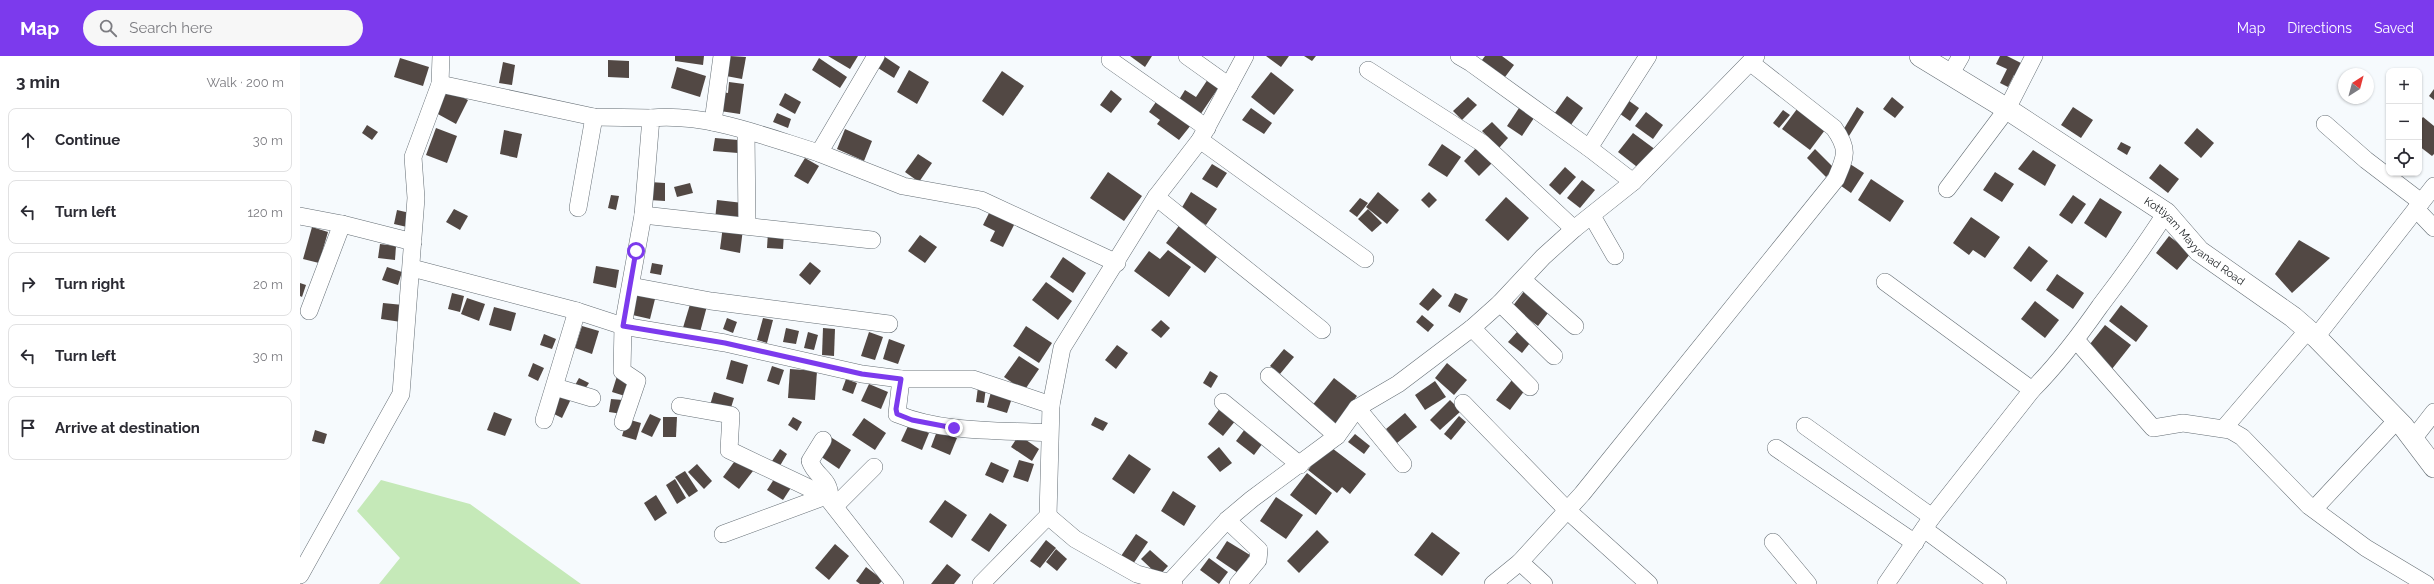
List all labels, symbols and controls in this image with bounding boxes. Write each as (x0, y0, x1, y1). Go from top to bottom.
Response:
search box (83, 10, 363, 46)
text: Map (20, 17, 59, 39)
icon: search (97, 17, 119, 39)
text: Search here (129, 19, 213, 37)
text: Map (2237, 20, 2265, 36)
text: Directions (2287, 20, 2352, 36)
text: Saved (2374, 20, 2414, 36)
north arrow (2338, 68, 2374, 104)
map controls (2386, 68, 2422, 176)
button: + (2386, 68, 2422, 104)
text: 3 min (16, 72, 60, 92)
text: Walk · 200 m (207, 75, 284, 90)
button: − (2386, 104, 2422, 140)
icon: ahead (17, 129, 39, 151)
text: Continue (55, 131, 120, 149)
text: 30 m (253, 133, 283, 148)
button: locate (2386, 140, 2422, 176)
street label: Kottiyam Mayyanad Road (2142, 194, 2247, 288)
icon: left (17, 201, 39, 223)
text: Turn left (55, 203, 116, 221)
text: 120 m (247, 205, 283, 220)
route start (627, 242, 645, 260)
icon: right (17, 273, 39, 295)
text: Turn right (55, 275, 125, 293)
text: 20 m (253, 277, 283, 292)
icon: left (17, 345, 39, 367)
text: Turn left (55, 347, 116, 365)
text: 30 m (253, 349, 283, 364)
icon: arrive (17, 417, 39, 439)
text: Arrive at destination (55, 419, 200, 437)
route end (945, 419, 963, 437)

